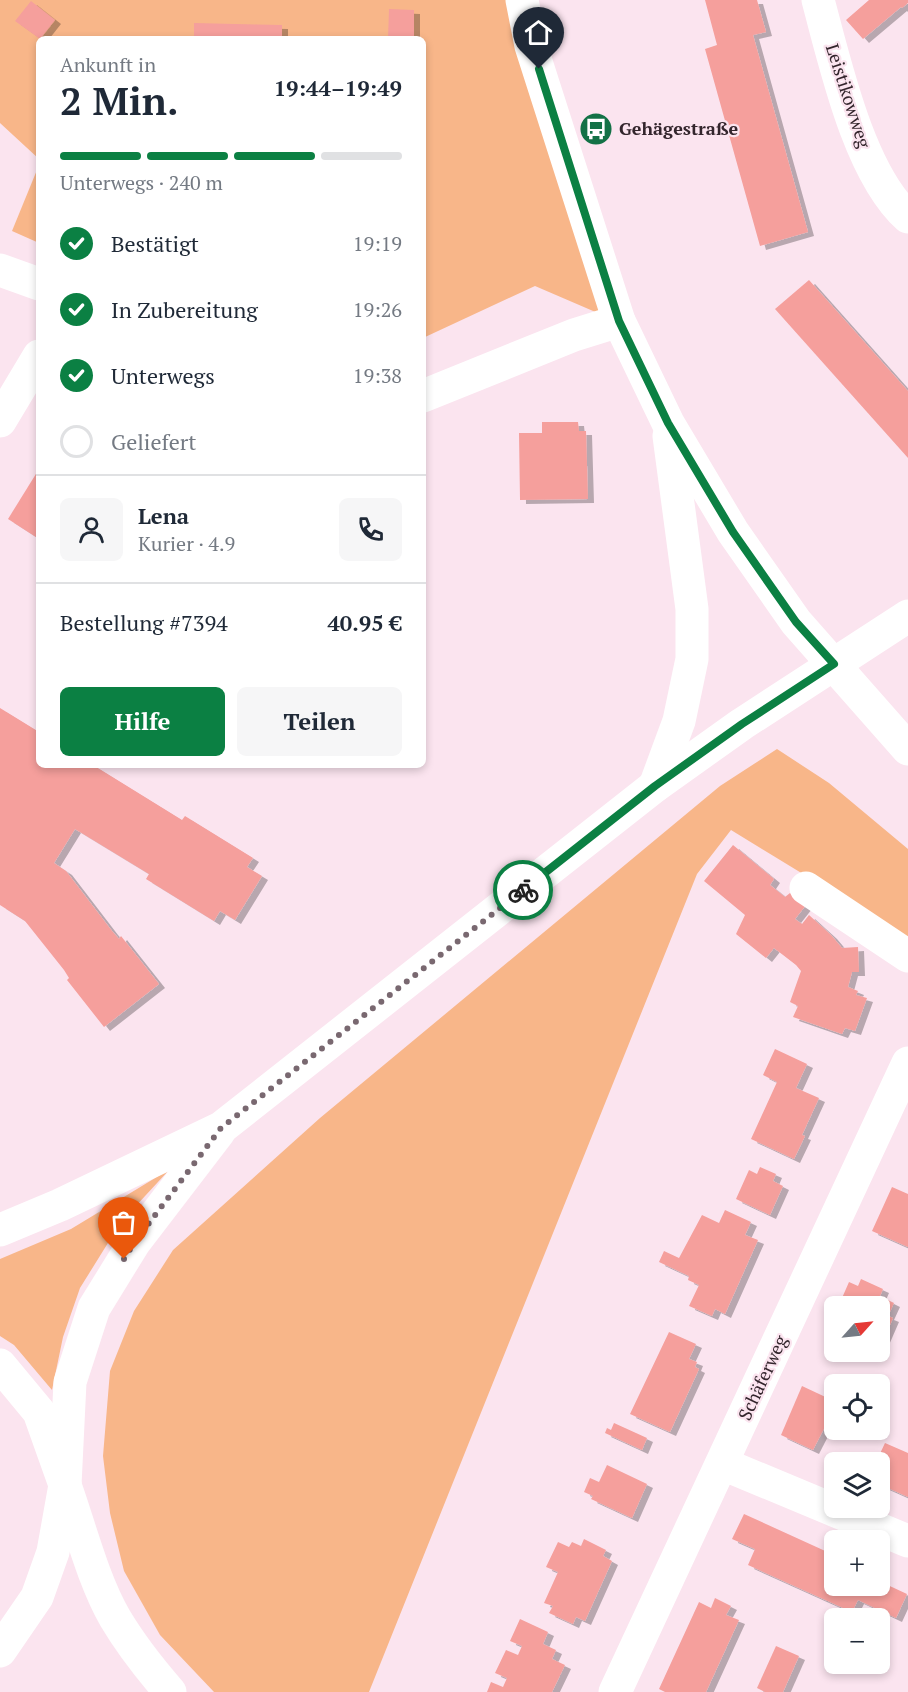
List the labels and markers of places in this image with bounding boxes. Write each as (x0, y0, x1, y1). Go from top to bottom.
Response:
pin (513, 7, 564, 69)
bus stop icon: Gehägestraße (578, 111, 614, 147)
place label: Gehägestraße (619, 116, 739, 140)
pin (98, 1197, 149, 1259)

